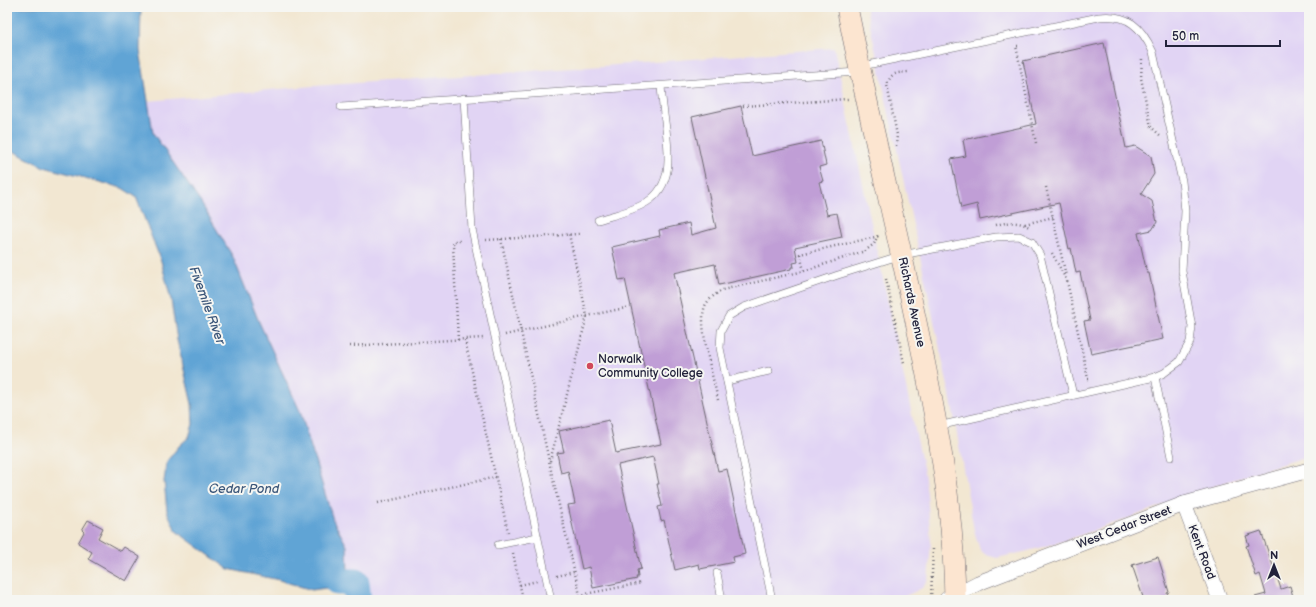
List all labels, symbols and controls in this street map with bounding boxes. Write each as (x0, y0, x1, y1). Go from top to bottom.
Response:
scale bar (1166, 22, 1280, 48)
text: 50 m (1172, 29, 1199, 44)
street label: Richards Avenue (895, 256, 928, 348)
water label: Fivemile River (186, 264, 229, 348)
place label: Norwalk Community College (598, 352, 703, 381)
marker: Norwalk Community College (585, 361, 595, 371)
water label: Cedar Pond (209, 481, 280, 497)
street label: West Cedar Street (1075, 502, 1174, 552)
street label: Kent Road (1184, 523, 1219, 582)
north arrow (1254, 545, 1294, 585)
text: N (1270, 549, 1278, 562)

